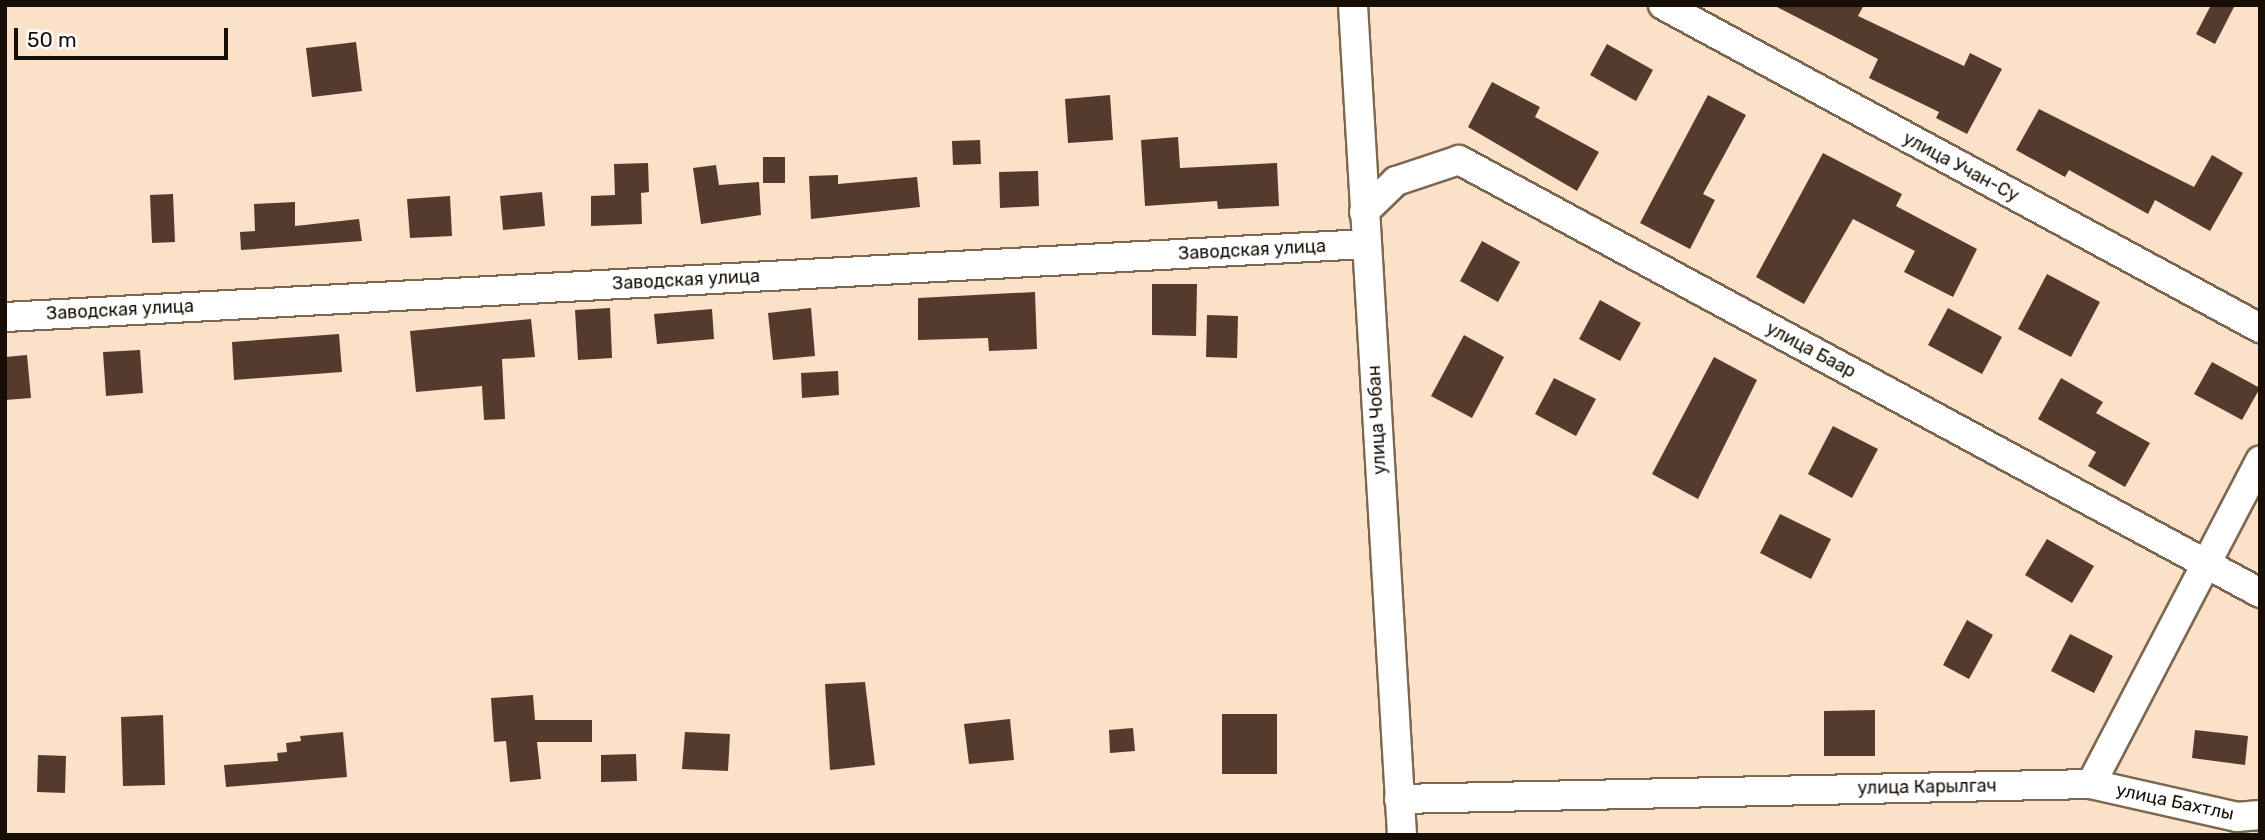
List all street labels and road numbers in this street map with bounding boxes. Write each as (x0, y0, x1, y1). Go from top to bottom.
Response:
street label: улица Учан-Су (1899, 127, 2023, 207)
street label: Заводская улица (1178, 235, 1326, 265)
street label: Заводская улица (612, 265, 760, 295)
street label: Заводская улица (46, 295, 194, 325)
street label: улица Баар (1763, 317, 1859, 383)
street label: улица Чобан (1363, 365, 1391, 475)
street label: улица Карылгач (1857, 775, 1997, 799)
street label: улица Бахтлы (2114, 779, 2236, 825)

